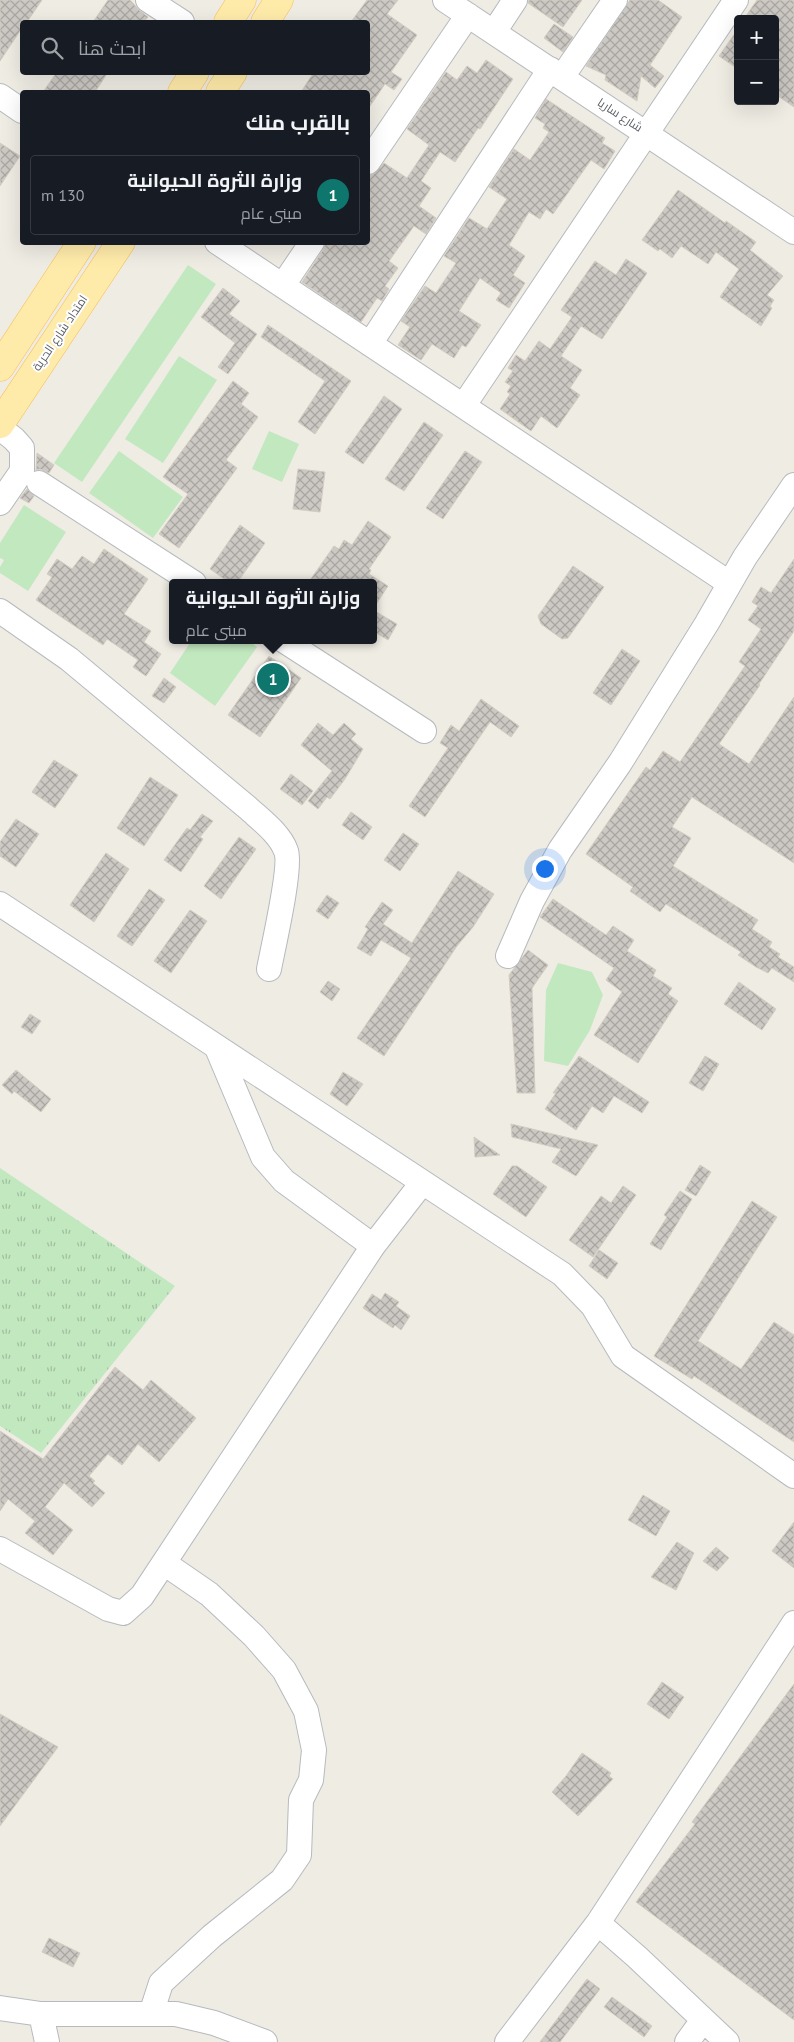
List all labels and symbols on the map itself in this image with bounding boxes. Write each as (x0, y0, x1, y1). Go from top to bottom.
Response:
street label: شارع ساريا (594, 94, 646, 136)
street label: امتداد شارع الحرية (29, 292, 91, 374)
pin: 1 (257, 660, 289, 698)
your location (532, 856, 558, 882)

